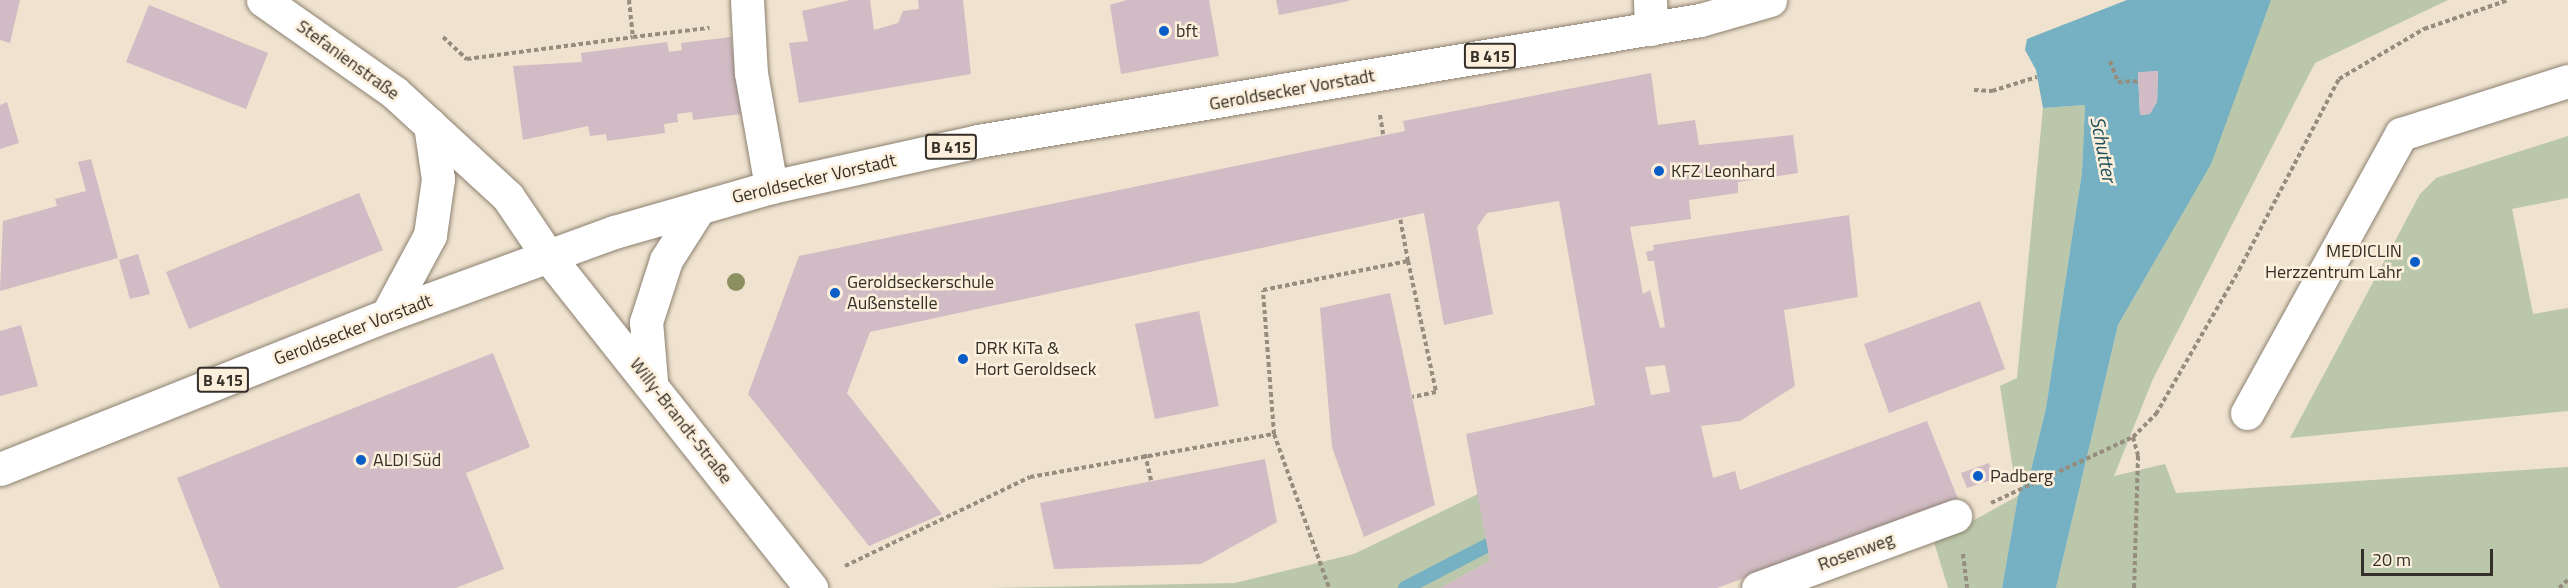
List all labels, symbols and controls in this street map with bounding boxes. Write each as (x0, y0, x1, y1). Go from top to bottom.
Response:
street label: Stefanienstraße (292, 15, 404, 105)
place label: bft (1176, 20, 1198, 42)
marker: bft (1157, 24, 1171, 38)
road number: B 415 (1463, 43, 1517, 69)
street label: Geroldsecker Vorstadt (1208, 65, 1376, 115)
water label: Schutter (2086, 114, 2122, 184)
road number: B 415 (924, 134, 978, 160)
street label: Geroldsecker Vorstadt (730, 150, 898, 208)
place label: KFZ Leonhard (1671, 160, 1775, 182)
marker: KFZ Leonhard (1652, 164, 1666, 178)
place label: MEDICLIN Herzzentrum Lahr (2265, 241, 2402, 284)
marker: MEDICLIN Herzzentrum Lahr (2406, 253, 2424, 271)
place label: Geroldseckerschule Außenstelle (847, 272, 994, 314)
marker: Geroldseckerschule Außenstelle (828, 286, 842, 300)
street label: Geroldsecker Vorstadt (271, 290, 435, 370)
place label: DRK KiTa & Hort Geroldseck (975, 338, 1096, 380)
marker: DRK KiTa & Hort Geroldseck (956, 352, 970, 366)
street label: Willy-Brandt-Straße (625, 354, 737, 488)
road number: B 415 (196, 367, 250, 393)
place label: ALDI Süd (373, 449, 441, 471)
marker: ALDI Süd (354, 453, 368, 467)
place label: Padberg (1990, 465, 2053, 487)
marker: Padberg (1971, 469, 1985, 483)
street label: Rosenweg (1815, 528, 1897, 576)
scale bar (2364, 537, 2496, 575)
text: 20 m (2372, 546, 2411, 573)

